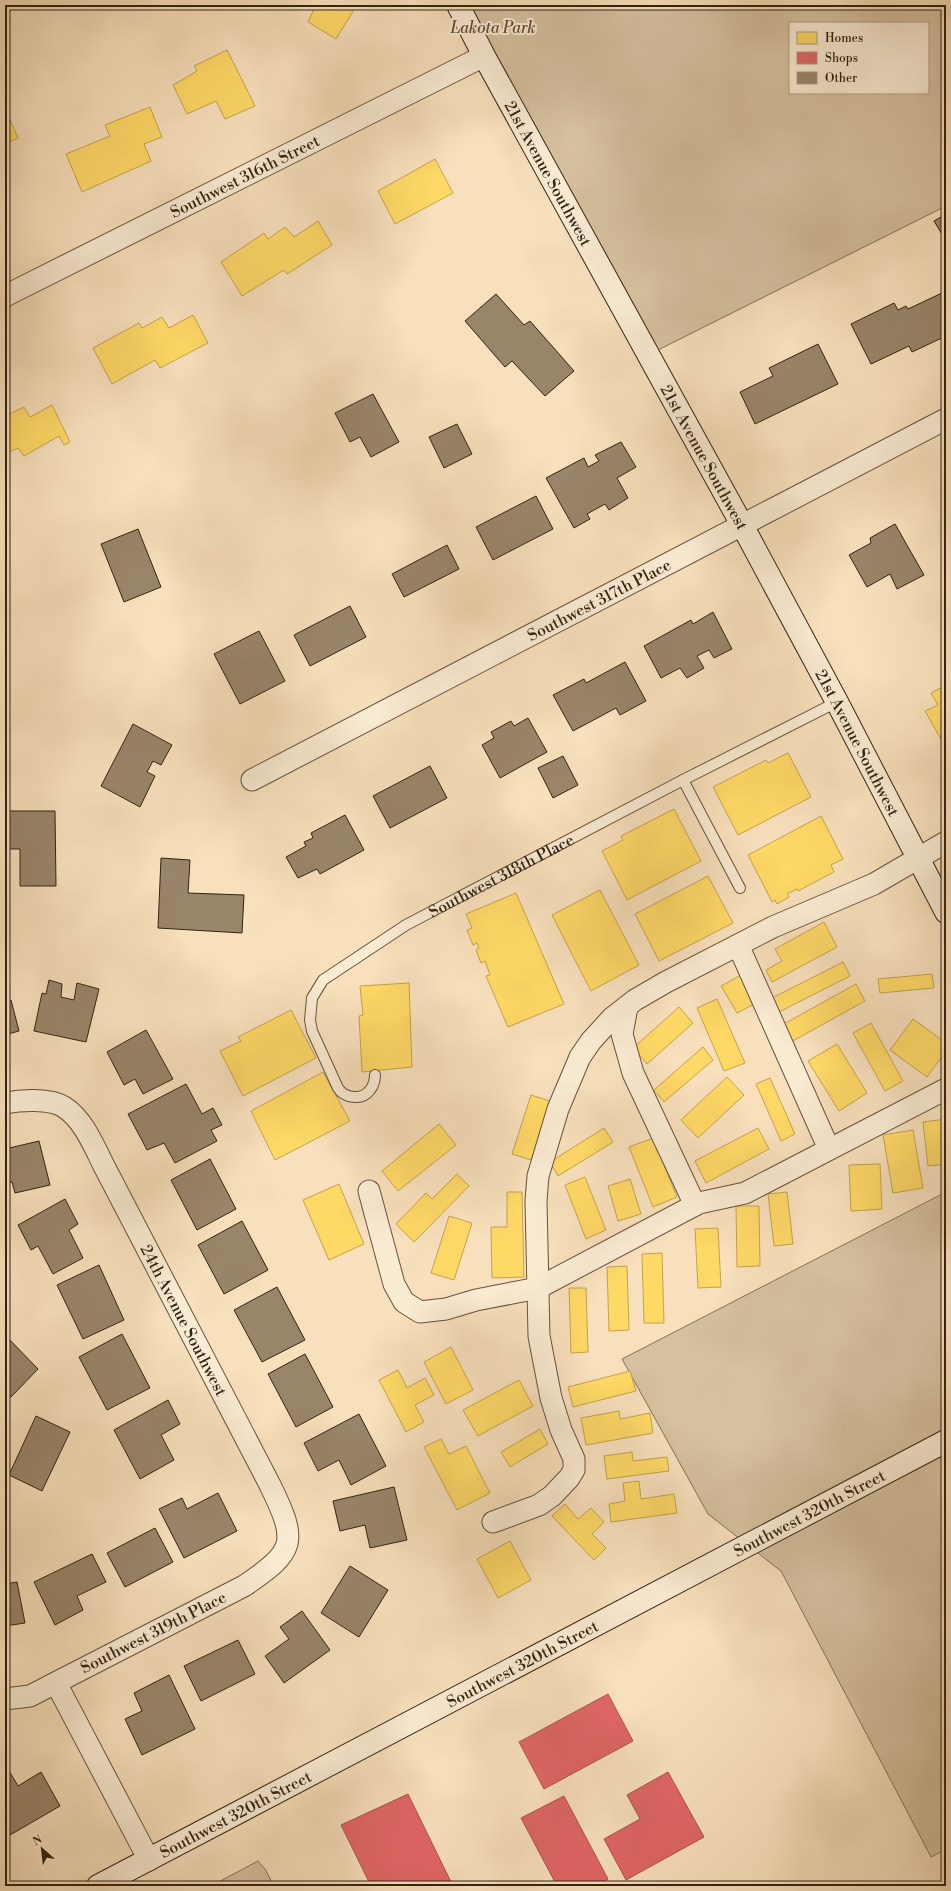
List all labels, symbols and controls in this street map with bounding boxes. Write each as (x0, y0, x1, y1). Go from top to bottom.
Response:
park label: Lakota Park (449, 18, 536, 38)
legend (789, 22, 929, 94)
text: Homes (825, 31, 863, 46)
text: Shops (825, 51, 858, 66)
text: Other (825, 71, 857, 86)
street label: 21st Avenue Southwest (500, 97, 596, 250)
street label: Southwest 316th Street (167, 131, 323, 223)
street label: 21st Avenue Southwest (656, 381, 752, 534)
street label: Southwest 317th Place (524, 555, 675, 646)
street label: 21st Avenue Southwest (810, 666, 904, 820)
street label: Southwest 318th Place (425, 830, 578, 922)
street label: 24th Avenue Southwest (136, 1241, 231, 1400)
street label: Southwest 320th Street (730, 1466, 889, 1562)
street label: Southwest 319th Place (77, 1587, 230, 1678)
street label: Southwest 320th Street (443, 1616, 602, 1712)
street label: Southwest 320th Street (156, 1767, 315, 1863)
north arrow (22, 1829, 62, 1869)
text: N (31, 1833, 45, 1849)

